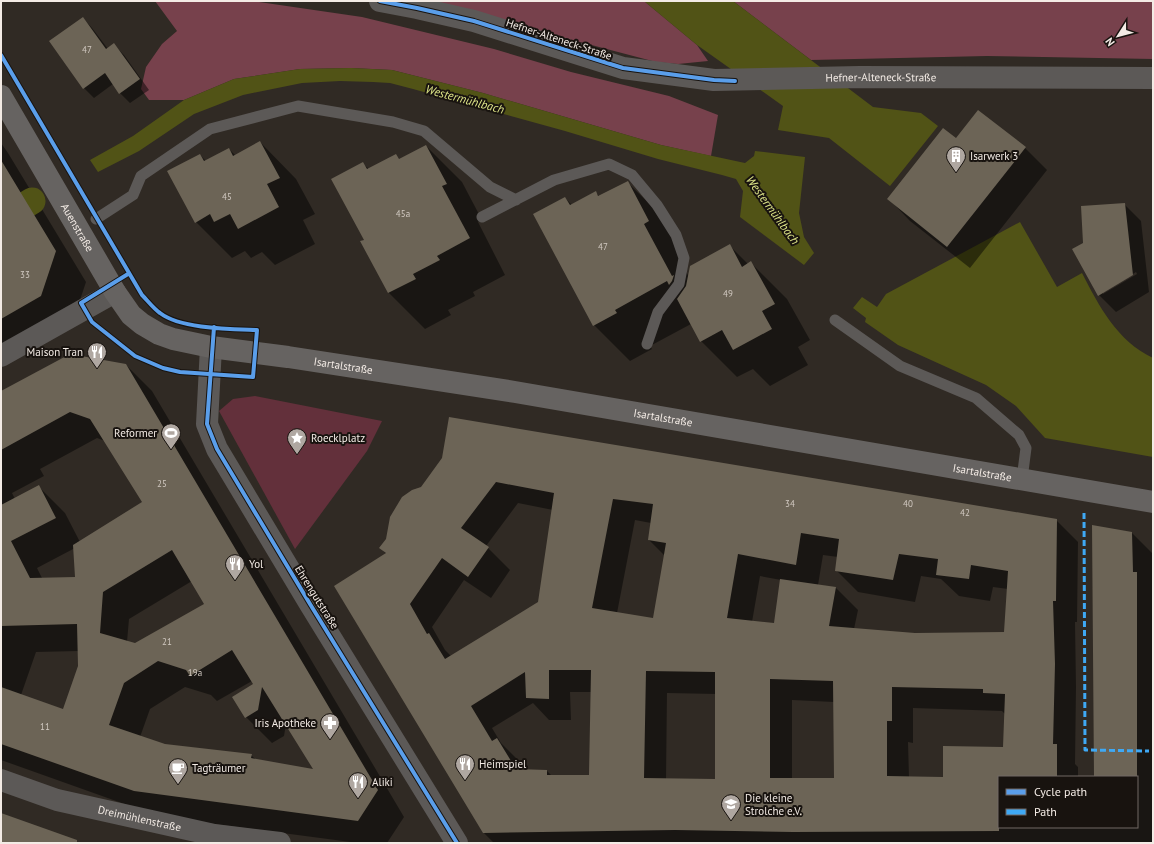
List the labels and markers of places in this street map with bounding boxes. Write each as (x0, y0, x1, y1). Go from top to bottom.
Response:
building icon: Isarwerk 3 (945, 145, 967, 173)
place label: Isarwerk 3 (970, 149, 1018, 163)
restaurant icon: Maison Tran (86, 341, 108, 369)
place label: Maison Tran (27, 345, 83, 359)
sports icon: Reformer (160, 422, 182, 450)
place label: Reformer (114, 426, 157, 440)
place icon: Roecklplatz (286, 427, 308, 455)
place label: Roecklplatz (311, 431, 365, 445)
restaurant icon: Yol (224, 553, 246, 581)
place label: Yol (249, 557, 264, 571)
pharmacy icon: Iris Apotheke (319, 712, 341, 740)
place label: Iris Apotheke (255, 716, 316, 730)
restaurant icon: Heimspiel (454, 753, 476, 781)
cafe icon: Tagträumer (167, 757, 189, 785)
place label: Heimspiel (479, 757, 527, 771)
place label: Tagträumer (192, 761, 246, 775)
restaurant icon: Aliki (347, 771, 369, 799)
place label: Aliki (372, 775, 393, 789)
place label: Die kleine Strolche e.V. (745, 791, 802, 818)
school or university icon: Die kleine Strolche e.V. (720, 793, 742, 821)

